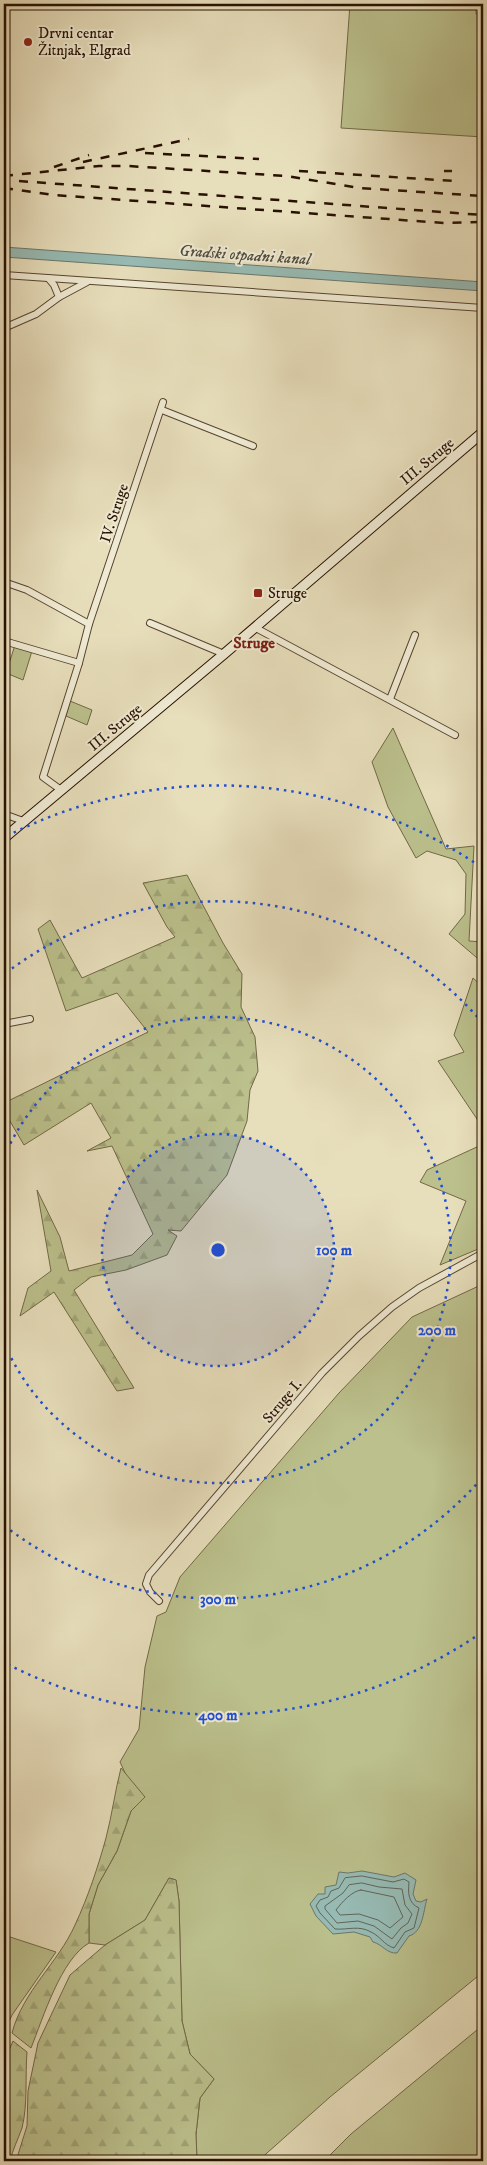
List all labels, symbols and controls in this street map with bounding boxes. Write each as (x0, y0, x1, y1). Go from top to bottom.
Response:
place label: Drvni centar Žitnjak, Elgrad (38, 24, 131, 60)
marker: Drvni centar Žitnjak, Elgrad (22, 36, 34, 48)
water label: Gradski otpadni kanal (179, 240, 313, 270)
street label: III. Struge (397, 433, 458, 489)
street label: IV. Struge (96, 481, 133, 545)
place label: Struge (268, 584, 307, 603)
marker: Struge (252, 587, 264, 599)
district label: Struge (233, 633, 275, 653)
street label: III. Struge (85, 699, 146, 755)
centre of rings (209, 1241, 227, 1259)
text: 100 m (316, 1241, 353, 1260)
text: 200 m (418, 1321, 457, 1340)
street label: Struge I. (258, 1375, 306, 1427)
text: 300 m (200, 1590, 237, 1609)
text: 400 m (197, 1706, 238, 1725)

